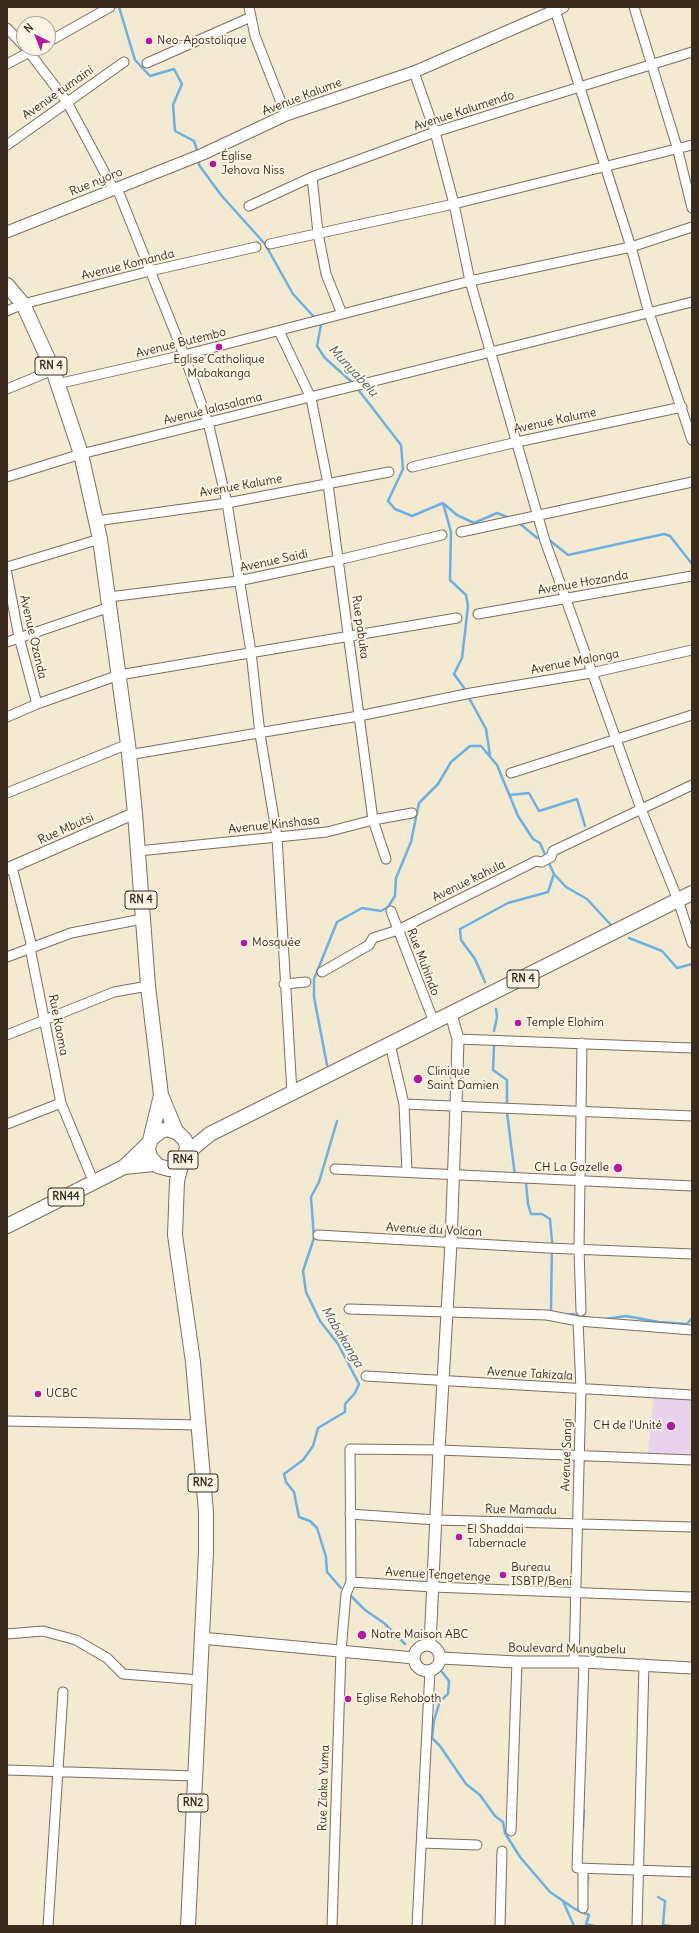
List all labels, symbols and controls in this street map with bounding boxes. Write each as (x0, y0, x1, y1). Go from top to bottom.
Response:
north arrow (16, 16, 56, 56)
text: N (21, 20, 36, 36)
place label: Neo-Apostolique (157, 34, 247, 48)
marker: Neo-Apostolique (144, 36, 154, 46)
street label: Avenue tumaini (20, 63, 96, 123)
street label: Avenue Kalume (260, 75, 344, 119)
street label: Avenue Kalumendo (412, 88, 516, 134)
place label: Église Jehova Niss (221, 150, 285, 178)
marker: Église Jehova Niss (208, 159, 218, 169)
street label: Rue nyoro (67, 165, 125, 199)
street label: Avenue Komanda (80, 246, 176, 284)
street label: Avenue Butembo (135, 325, 227, 361)
marker: Eglise Catholique Mabakanga (214, 342, 224, 352)
water label: Munyabelu (325, 342, 381, 400)
place label: Eglise Catholique Mabakanga (173, 353, 265, 381)
road number: RN 4 (35, 357, 67, 375)
street label: Avenue lalasalama (162, 390, 264, 428)
street label: Avenue Kalume (512, 405, 598, 437)
street label: Avenue Kalume (198, 472, 284, 500)
street label: Avenue Saidi (239, 547, 309, 575)
street label: Avenue Hozanda (537, 568, 629, 598)
street label: Avenue Ozanda (16, 594, 50, 680)
street label: Rue pabuka (348, 594, 372, 660)
street label: Avenue Malonga (530, 646, 620, 678)
street label: Rue Mbutsi (36, 810, 96, 848)
street label: Avenue Kinshasa (228, 813, 320, 837)
street label: Avenue kahula (430, 857, 508, 905)
road number: RN 4 (125, 891, 157, 909)
street label: Rue Muhindo (404, 926, 442, 998)
place label: Mosquée (252, 936, 300, 950)
marker: Mosquée (239, 938, 249, 948)
road number: RN 4 (507, 970, 539, 988)
street label: Rue Kaoma (45, 993, 71, 1057)
place label: Temple Elohim (526, 1016, 604, 1030)
marker: Temple Elohim (513, 1018, 523, 1028)
place label: Clinique Saint Damien (427, 1065, 499, 1093)
marker: Clinique Saint Damien (412, 1073, 424, 1085)
road number: RN4 (168, 1151, 198, 1169)
place label: CH La Gazelle (534, 1161, 609, 1175)
marker: CH La Gazelle (612, 1162, 624, 1174)
road number: RN44 (48, 1188, 84, 1206)
street label: Avenue du Volcan (386, 1220, 482, 1240)
water label: Mabakanga (318, 1304, 366, 1370)
street label: Avenue Takizala (487, 1365, 573, 1383)
place label: UCBC (46, 1387, 78, 1401)
marker: UCBC (33, 1389, 43, 1399)
street label: Avenue Sangi (559, 1418, 575, 1492)
place label: CH de l'Unité (593, 1419, 662, 1433)
marker: CH de l'Unité (665, 1420, 677, 1432)
road number: RN2 (188, 1474, 218, 1492)
street label: Rue Mamadu (485, 1502, 557, 1518)
place label: El Shaddai Tabernacle (467, 1523, 526, 1551)
marker: El Shaddai Tabernacle (454, 1532, 464, 1542)
place label: Bureau ISBTP/Beni (511, 1561, 572, 1589)
street label: Avenue Tengetenge (385, 1565, 491, 1585)
marker: Bureau ISBTP/Beni (498, 1570, 508, 1580)
place label: Notre Maison ABC (371, 1628, 468, 1642)
marker: Notre Maison ABC (356, 1629, 368, 1641)
street label: Boulevard Munyabelu (508, 1641, 626, 1657)
place label: Eglise Rehoboth (356, 1692, 441, 1706)
marker: Eglise Rehoboth (343, 1694, 353, 1704)
street label: Rue Ziaka Yuma (315, 1745, 333, 1831)
road number: RN2 (178, 1794, 208, 1812)

